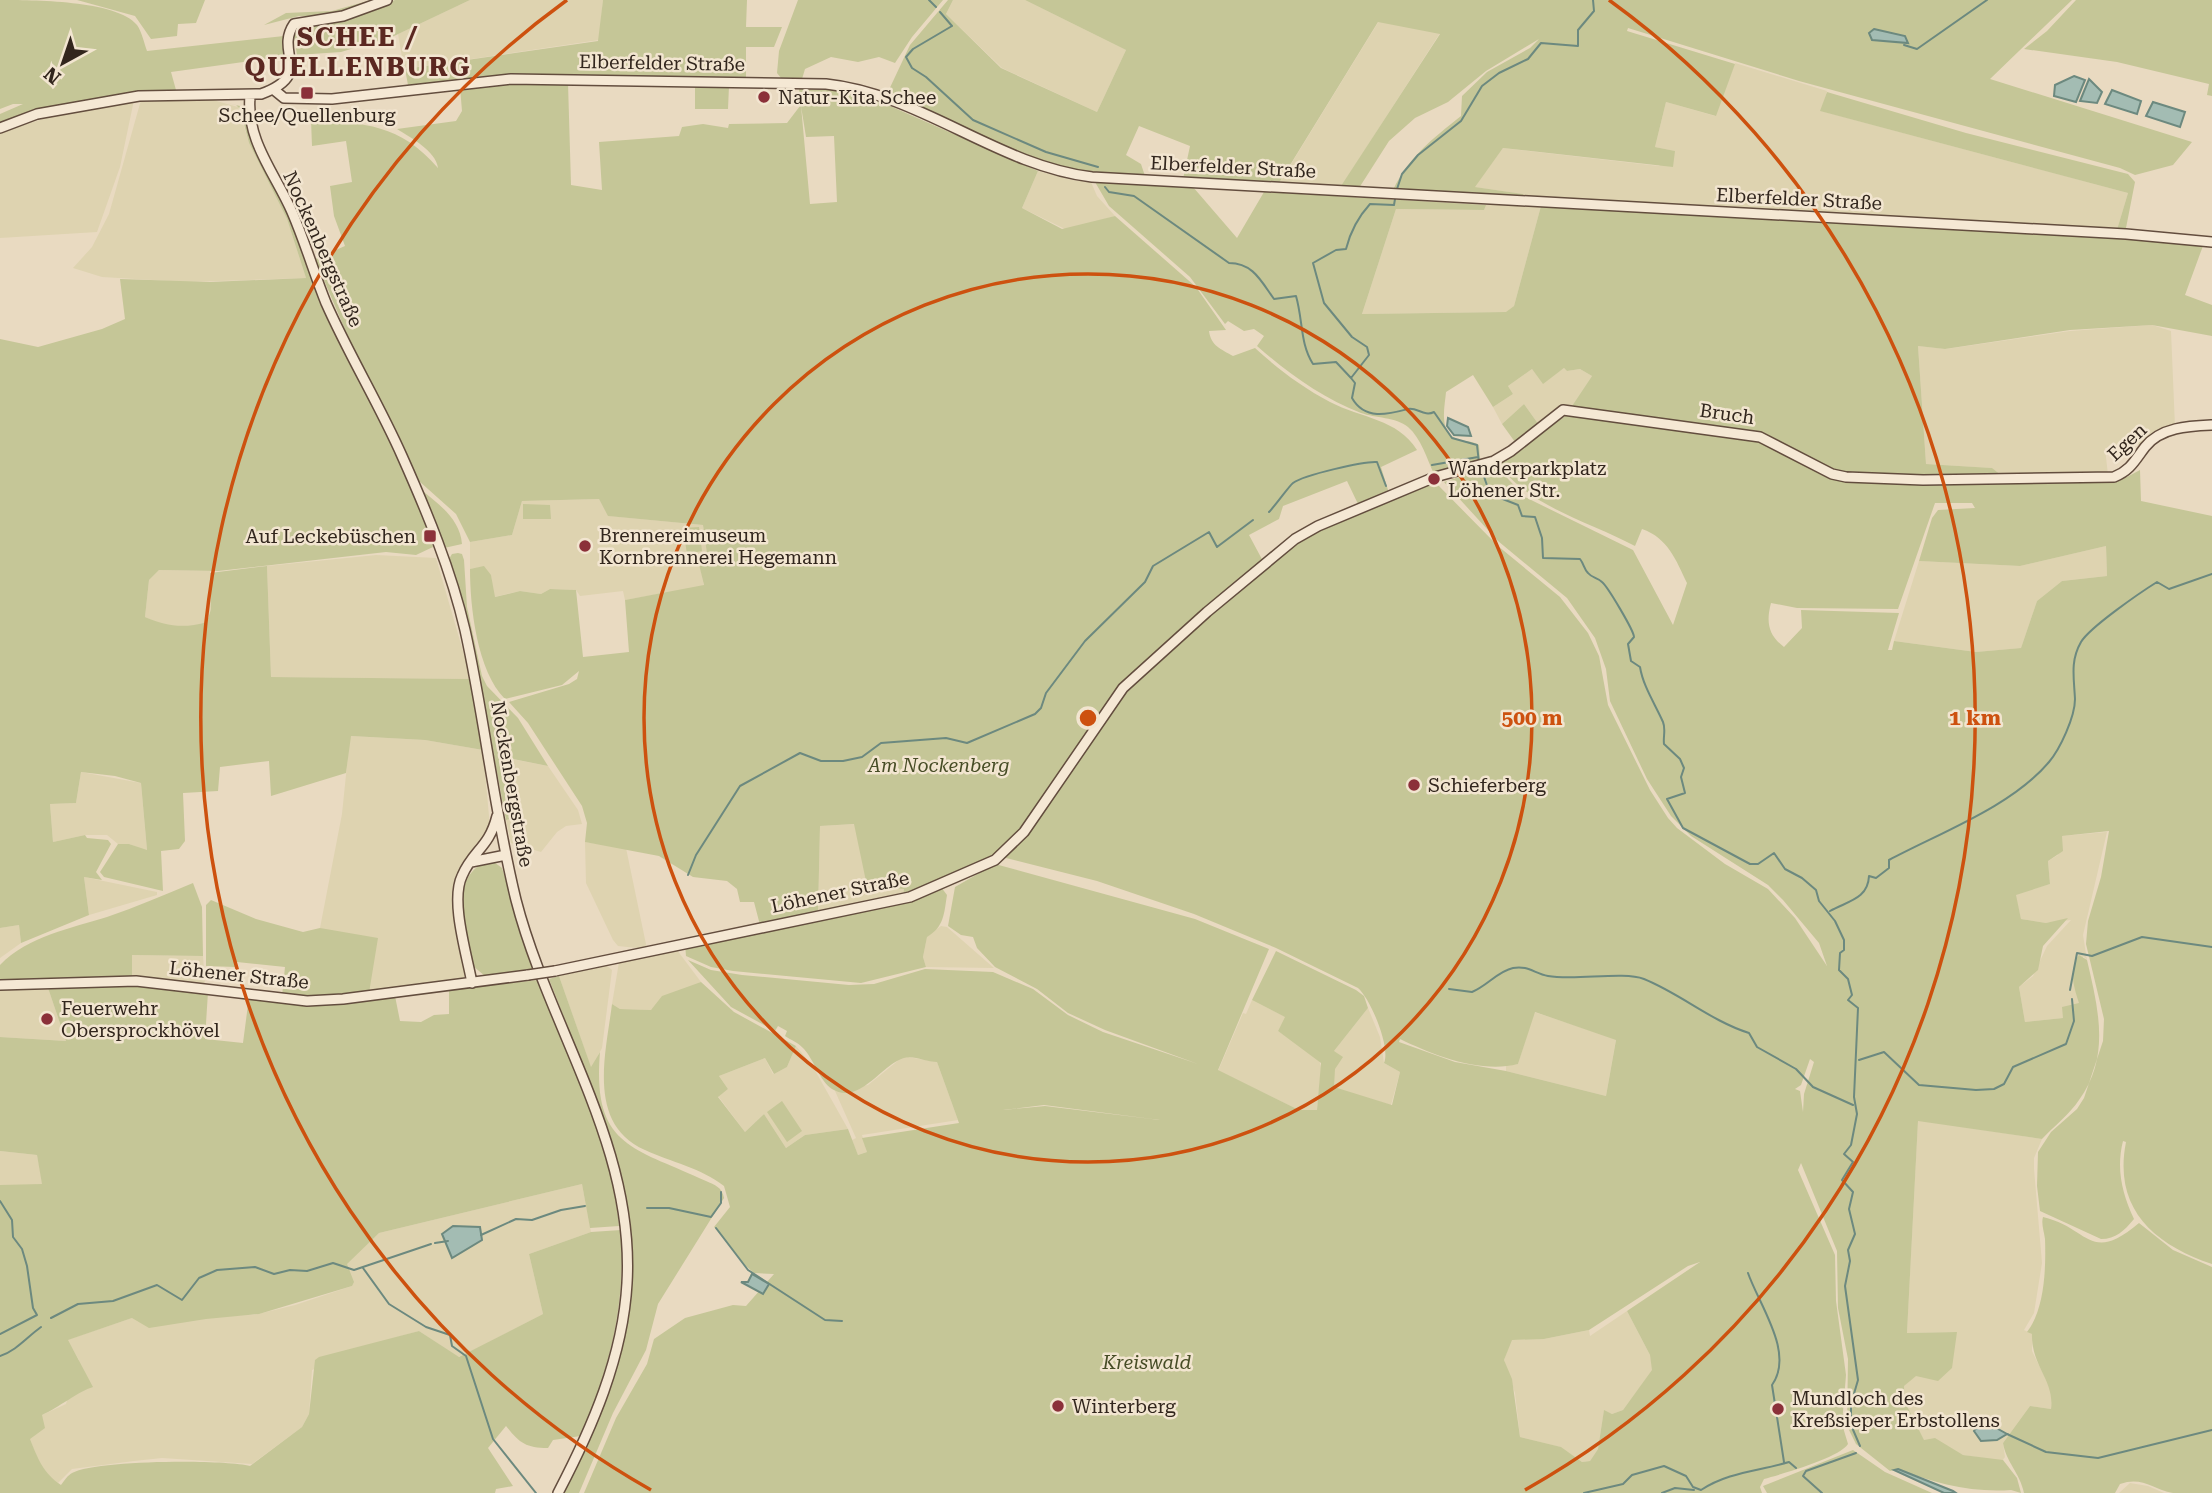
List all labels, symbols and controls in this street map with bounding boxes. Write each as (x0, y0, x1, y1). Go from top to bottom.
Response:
district label: SCHEE / QUELLENBURG (244, 22, 472, 82)
north arrow (28, 28, 98, 98)
street label: Elberfelder Straße (579, 50, 745, 76)
text: N (39, 62, 65, 89)
marker: Schee/Quellenburg (299, 85, 315, 101)
place label: Natur-Kita Schee (778, 86, 936, 109)
marker: Natur-Kita Schee (756, 89, 772, 105)
place label: Schee/Quellenburg (219, 104, 396, 127)
street label: Elberfelder Straße (1149, 151, 1317, 183)
street label: Nockenbergstraße (278, 167, 368, 331)
street label: Elberfelder Straße (1715, 183, 1883, 215)
street label: Bruch (1698, 399, 1756, 429)
street label: Egen (2103, 418, 2151, 466)
place label: Wanderparkplatz Löhener Str. (1448, 457, 1606, 502)
marker: Wanderparkplatz Löhener Str. (1426, 471, 1442, 487)
place label: Brennereimuseum Kornbrennerei Hegemann (599, 524, 837, 569)
place label: Auf Leckebüschen (246, 525, 416, 548)
marker: Auf Leckebüschen (422, 528, 438, 544)
marker: Brennereimuseum Kornbrennerei Hegemann (577, 538, 593, 554)
street label: Nockenbergstraße (486, 699, 538, 869)
centre of rings (1076, 706, 1100, 730)
text: 500 m (1502, 706, 1562, 730)
text: 1 km (1949, 706, 2001, 730)
park label: Am Nockenberg (867, 754, 1010, 777)
place label: Schieferberg (1428, 774, 1546, 797)
marker: Schieferberg (1406, 777, 1422, 793)
street label: Löhener Straße (769, 866, 911, 918)
street label: Löhener Straße (168, 956, 310, 994)
place label: Feuerwehr Obersprockhövel (61, 997, 220, 1042)
marker: Feuerwehr Obersprockhövel (39, 1011, 55, 1027)
park label: Kreiswald (1102, 1351, 1192, 1374)
place label: Mundloch des Kreßsieper Erbstollens (1792, 1387, 2000, 1432)
place label: Winterberg (1072, 1395, 1176, 1418)
marker: Winterberg (1050, 1398, 1066, 1414)
marker: Mundloch des Kreßsieper Erbstollens (1770, 1401, 1786, 1417)

